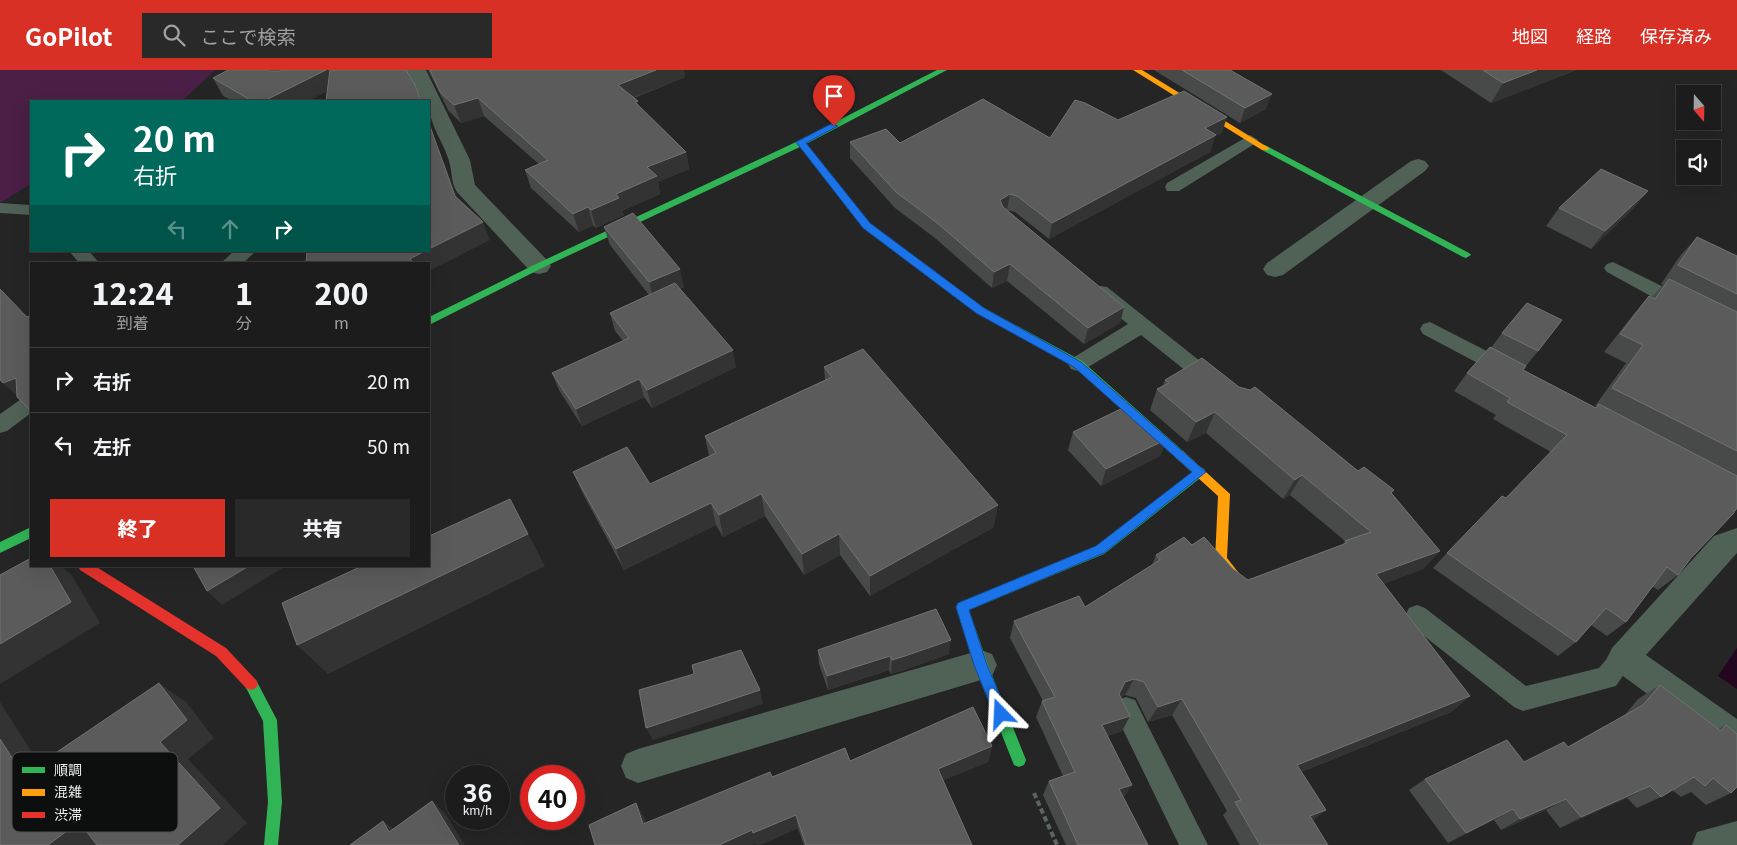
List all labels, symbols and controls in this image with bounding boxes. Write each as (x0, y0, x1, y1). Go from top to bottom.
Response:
search box (142, 13, 492, 58)
text: GoPilot (25, 18, 112, 53)
icon: search (160, 21, 188, 49)
text: ここで検索 (200, 22, 295, 49)
text: 地図 (1512, 22, 1548, 48)
text: 経路 (1576, 22, 1612, 48)
text: 保存済み (1640, 22, 1712, 48)
pin (813, 75, 855, 126)
icon: arrive (820, 82, 848, 110)
north arrow (1676, 85, 1721, 130)
map controls (1676, 85, 1721, 185)
text: 20 m (133, 111, 216, 162)
icon: right (50, 120, 115, 185)
button: sound (1676, 140, 1721, 185)
text: 右折 (133, 158, 177, 190)
icon: left (163, 215, 191, 243)
icon: ahead (216, 215, 244, 243)
icon: right (269, 215, 297, 243)
text: 12:24 (92, 270, 174, 314)
text: 1 (235, 270, 253, 314)
text: 200 (315, 270, 368, 314)
text: 到着 (117, 310, 149, 334)
text: 分 (236, 310, 252, 334)
text: m (334, 310, 349, 334)
icon: right (50, 366, 78, 394)
text: 右折 (93, 367, 131, 394)
text: 20 m (367, 367, 410, 394)
icon: left (50, 431, 78, 459)
text: 左折 (93, 432, 131, 459)
text: 50 m (367, 432, 410, 459)
button: 終了 (50, 499, 225, 557)
button: 共有 (235, 499, 410, 557)
position arrow (974, 687, 1026, 739)
legend (12, 752, 178, 832)
text: 順調 (54, 759, 82, 779)
speed limit sign: 40 (520, 765, 585, 830)
text: 36 (463, 773, 492, 809)
text: 混雑 (54, 781, 82, 801)
text: km/h (463, 801, 492, 818)
text: 渋滞 (54, 804, 82, 824)

